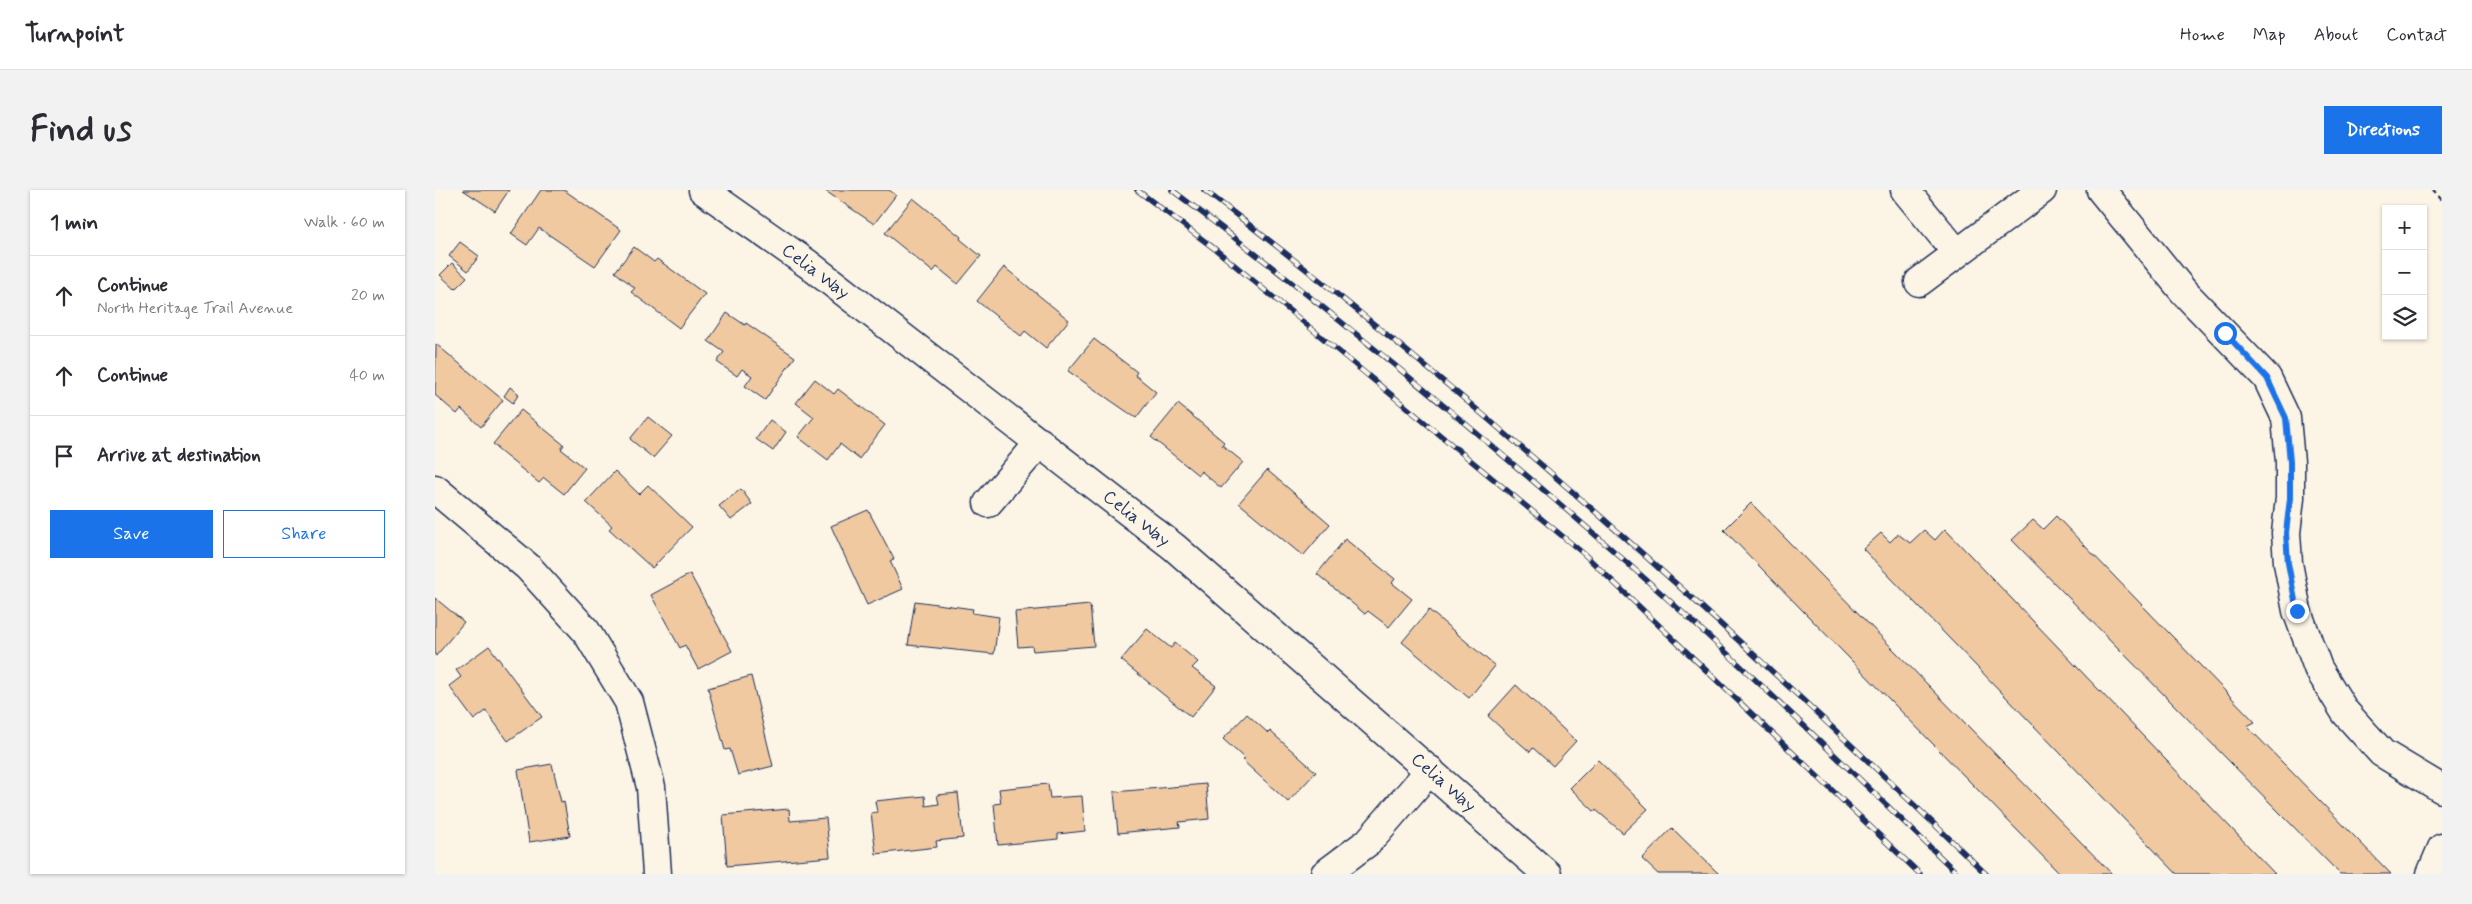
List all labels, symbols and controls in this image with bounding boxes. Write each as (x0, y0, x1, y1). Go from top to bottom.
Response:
text: Turnpoint (25, 19, 125, 50)
text: Home (2180, 23, 2225, 47)
text: Map (2253, 23, 2286, 47)
text: About (2314, 23, 2358, 47)
text: Contact (2386, 23, 2447, 47)
button: Directions (2324, 106, 2442, 154)
text: Find us (30, 107, 132, 153)
map controls (2382, 205, 2427, 340)
button: + (2382, 205, 2427, 250)
text: 1 min (50, 209, 98, 237)
text: Walk · 60 m (304, 212, 385, 233)
street label: Celia Way (777, 238, 854, 305)
button: − (2382, 250, 2427, 295)
text: Continue (97, 273, 168, 298)
icon: ahead (50, 282, 78, 310)
text: 20 m (351, 285, 385, 306)
button: layers (2382, 295, 2427, 340)
text: North Heritage Trail Avenue (97, 298, 293, 319)
route start (2214, 322, 2237, 345)
icon: ahead (50, 362, 78, 390)
text: Continue (97, 363, 168, 388)
text: 40 m (349, 365, 385, 386)
icon: arrive (50, 442, 78, 470)
text: Arrive at destination (97, 443, 261, 468)
street label: Celia Way (1098, 485, 1175, 553)
button: Save (50, 510, 213, 558)
button: Share (223, 510, 385, 558)
route end (2286, 600, 2309, 623)
street label: Celia Way (1406, 748, 1481, 818)

